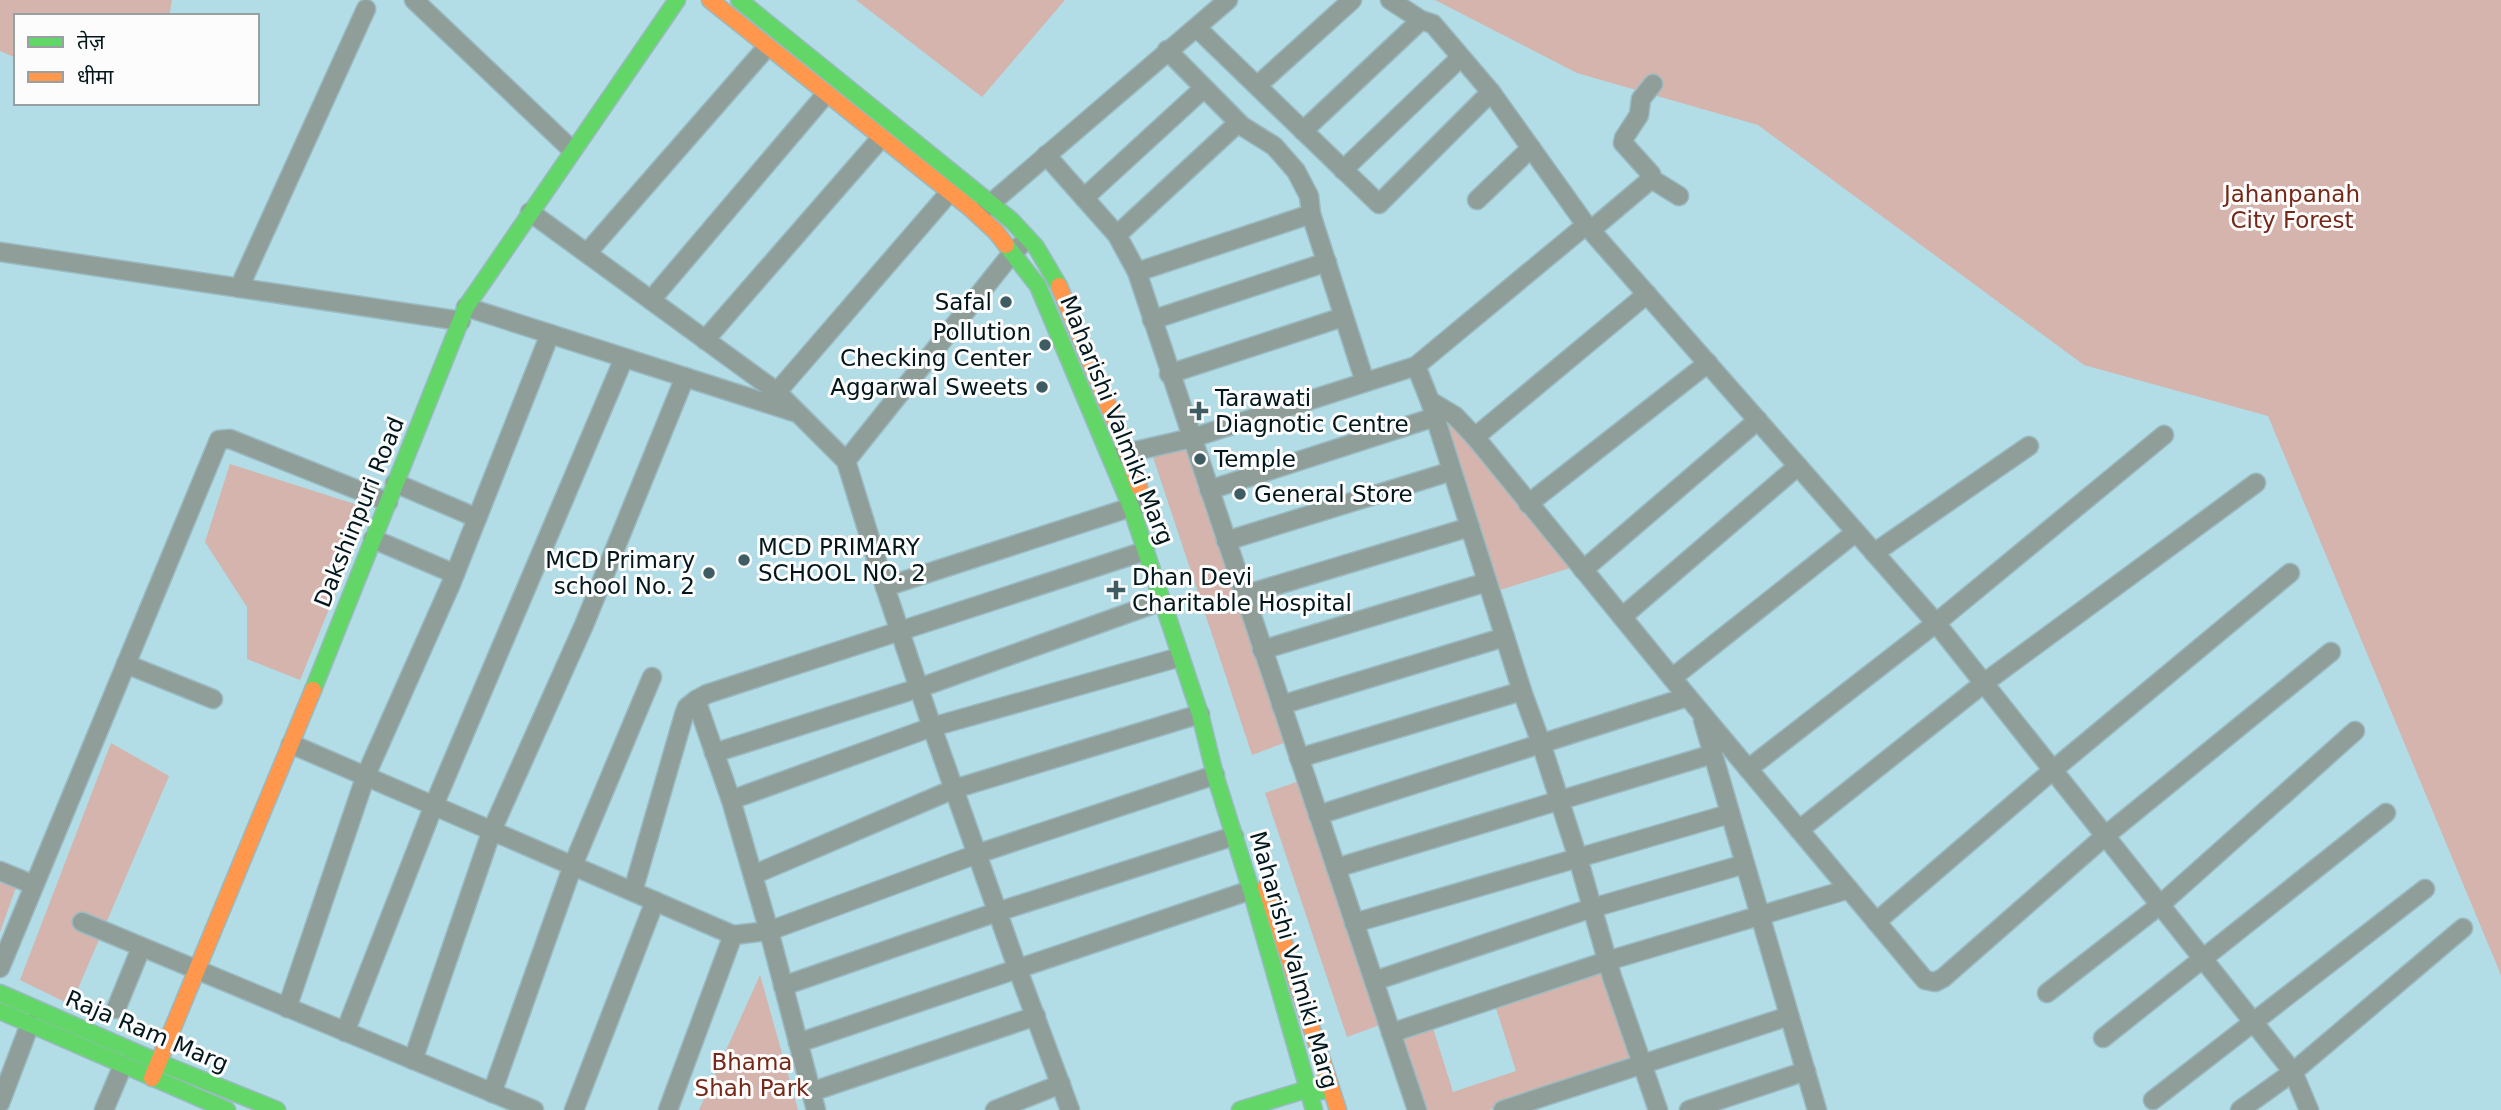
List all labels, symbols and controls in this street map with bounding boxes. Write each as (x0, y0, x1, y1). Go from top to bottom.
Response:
legend (14, 14, 259, 105)
text: तेज़ (77, 30, 105, 54)
text: धीमा (77, 65, 114, 89)
park label: Jahanpanah City Forest (2222, 181, 2360, 233)
place label: Safal (935, 289, 992, 315)
street label: Maharishi Valmiki Marg (1055, 292, 1179, 548)
marker: Safal (998, 294, 1014, 310)
place label: Pollution Checking Center (840, 319, 1032, 371)
marker: Pollution Checking Center (1037, 337, 1053, 353)
place label: Aggarwal Sweets (830, 374, 1028, 400)
marker: Aggarwal Sweets (1034, 379, 1050, 395)
place label: Tarawati Diagnotic Centre (1214, 385, 1409, 437)
marker: Tarawati Diagnotic Centre (1189, 401, 1209, 421)
street label: Dakshinpuri Road (309, 413, 409, 611)
place label: Temple (1213, 446, 1296, 472)
marker: Temple (1192, 451, 1208, 467)
place label: General Store (1254, 481, 1413, 507)
marker: General Store (1232, 486, 1248, 502)
place label: MCD PRIMARY SCHOOL NO. 2 (758, 534, 926, 586)
place label: MCD Primary school No. 2 (545, 547, 695, 599)
marker: MCD PRIMARY SCHOOL NO. 2 (736, 552, 752, 568)
place label: Dhan Devi Charitable Hospital (1132, 564, 1352, 616)
marker: MCD Primary school No. 2 (701, 565, 717, 581)
marker: Dhan Devi Charitable Hospital (1106, 580, 1126, 600)
street label: Maharishi Valmiki Marg (1245, 828, 1343, 1092)
street label: Raja Ram Marg (62, 985, 232, 1077)
park label: Bhama Shah Park (695, 1049, 810, 1101)

